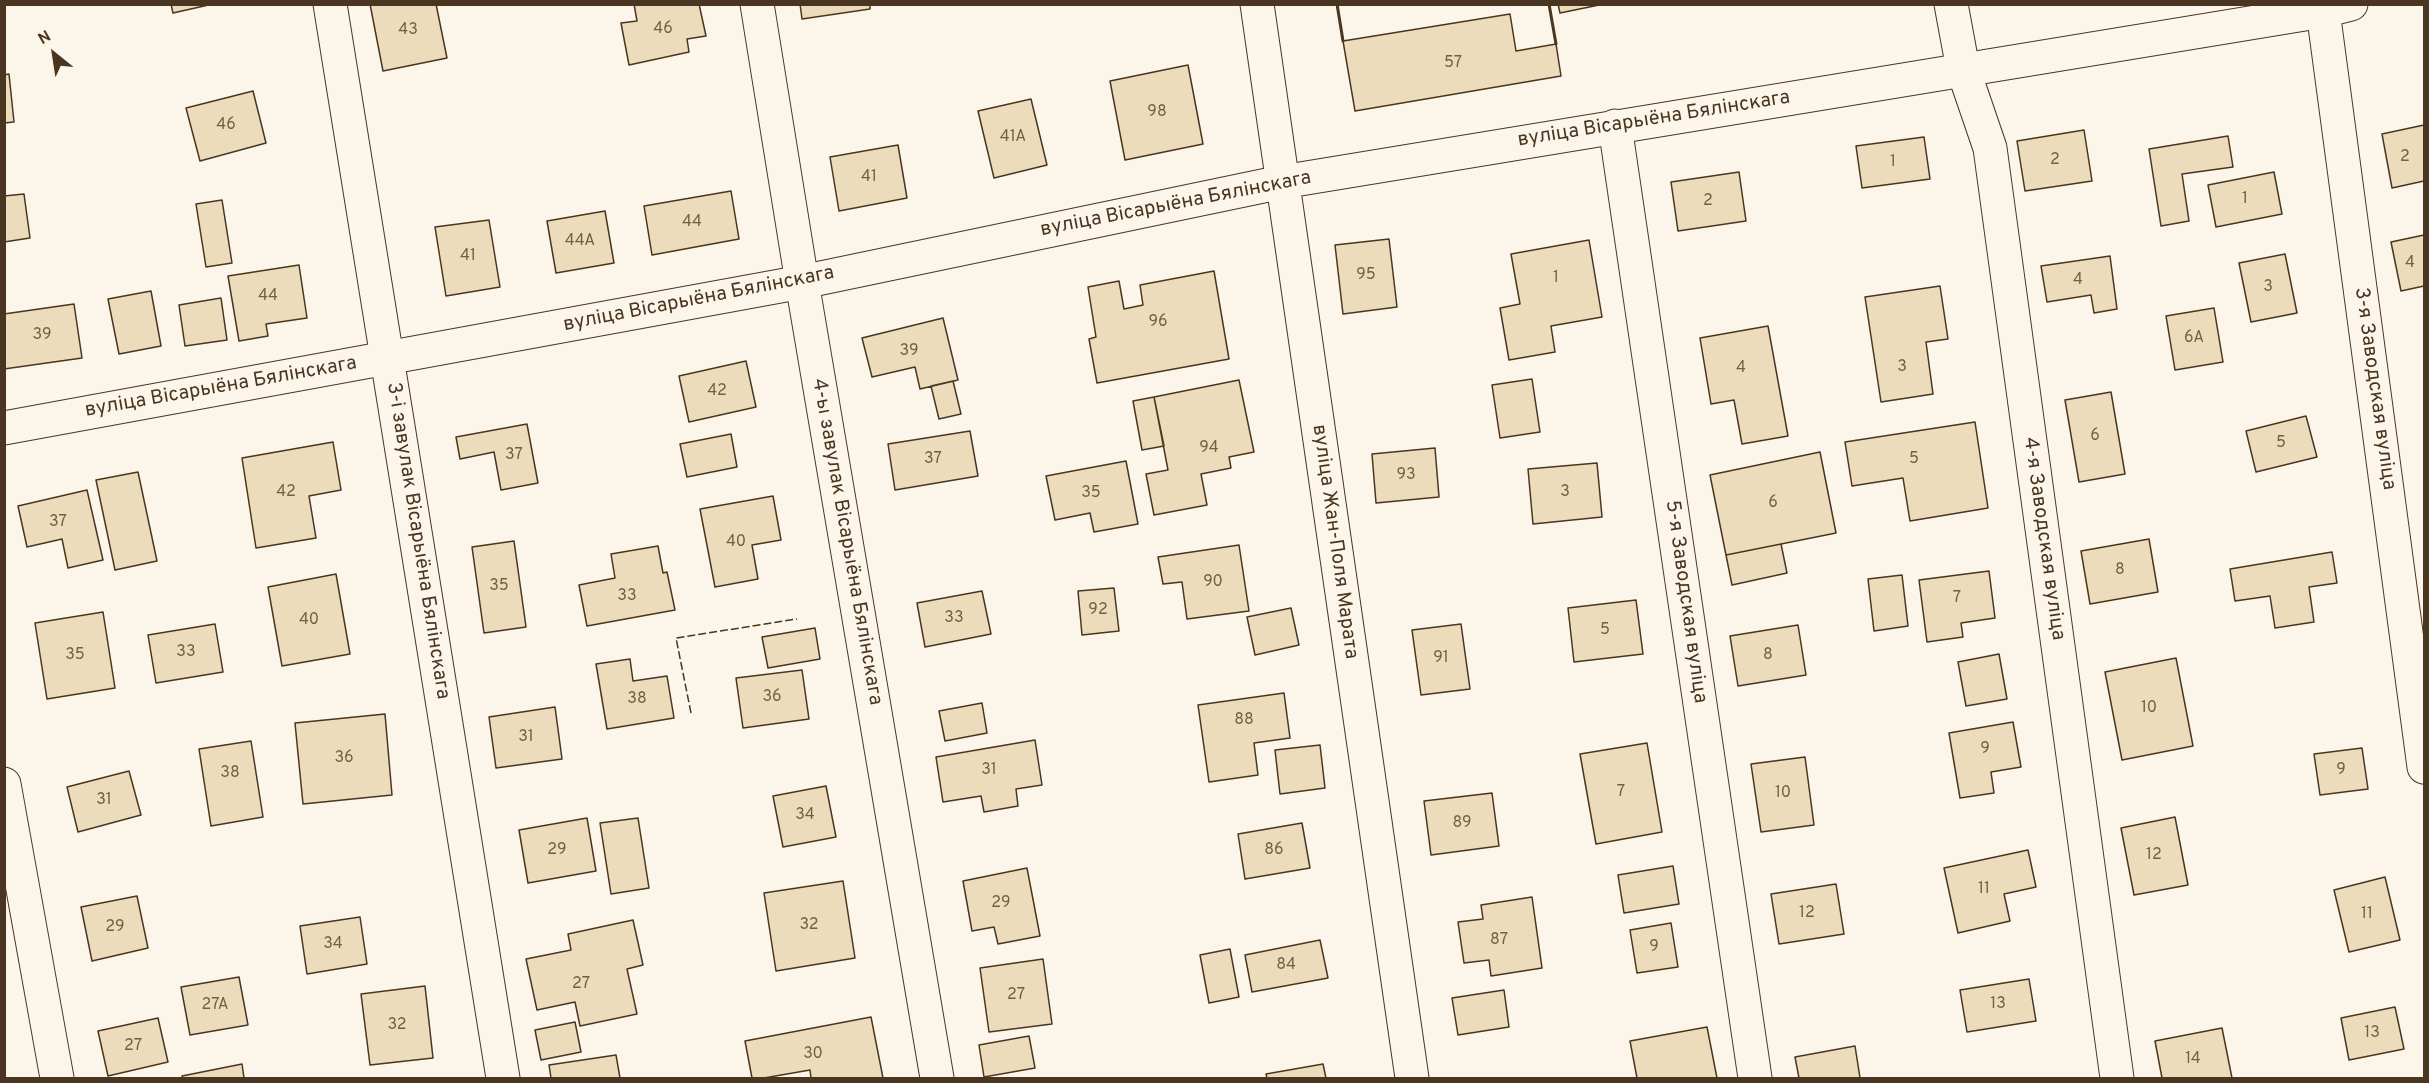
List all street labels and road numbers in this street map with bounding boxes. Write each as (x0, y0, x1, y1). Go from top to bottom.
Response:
street label: вуліца Вісарыёна Бялінскага (1516, 87, 1792, 153)
street label: вуліца Вісарыёна Бялінскага (1039, 167, 1313, 243)
street label: вуліца Вісарыёна Бялінскага (562, 262, 836, 338)
street label: 3-я Заводская вуліца (2348, 286, 2400, 492)
street label: вуліца Вісарыёна Бялінскага (83, 352, 359, 424)
street label: 4-ы завулак Вісарыёна Бялінскага (805, 377, 887, 707)
street label: 3-і завулак Вісарыёна Бялінскага (380, 381, 454, 701)
street label: вуліца Жан-Поля Марата (1306, 423, 1362, 661)
street label: 4-я Заводская вуліца (2017, 436, 2069, 642)
street label: 5-я Заводская вуліца (1659, 499, 1711, 705)

